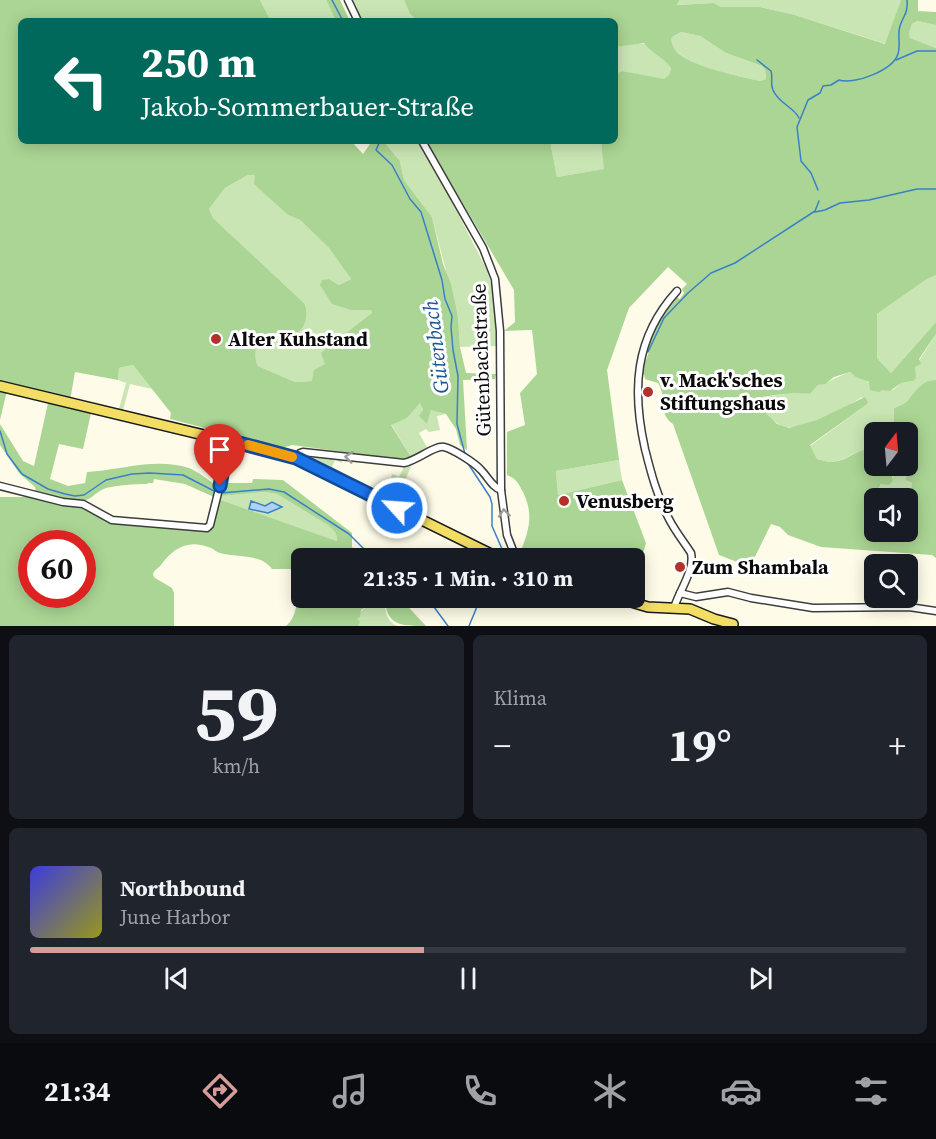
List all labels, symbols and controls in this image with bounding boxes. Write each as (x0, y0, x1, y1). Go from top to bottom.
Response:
text: 250 m (141, 33, 256, 91)
icon: left (42, 42, 120, 120)
text: Jakob-Sommerbauer-Straße (141, 88, 474, 125)
street label: Gütenbachstraße (464, 283, 498, 437)
water label: Gütenbach (415, 298, 456, 395)
place label: Alter Kuhstand (228, 325, 368, 353)
marker: Alter Kuhstand (209, 332, 223, 346)
place label: v. Mack'sches Stiftungshaus (659, 366, 786, 417)
marker: v. Mack'sches Stiftungshaus (641, 385, 655, 399)
north arrow (864, 422, 918, 476)
map controls (864, 422, 918, 608)
pin (194, 424, 245, 486)
icon: arrive (203, 433, 236, 466)
one-way arrow (344, 451, 353, 463)
position arrow (365, 476, 429, 540)
place label: Venusberg (576, 487, 674, 515)
button: sound (864, 488, 918, 542)
marker: Venusberg (557, 494, 571, 508)
one-way arrow (498, 508, 511, 517)
speed limit sign: 60 (18, 530, 96, 608)
place label: Zum Shambala (692, 553, 829, 581)
button: search (864, 554, 918, 608)
marker: Zum Shambala (673, 560, 687, 574)
text: 21:35 · 1 Min. · 310 m (363, 563, 573, 593)
text: 59 (194, 659, 279, 766)
text: Klima (494, 684, 547, 712)
text: 19° (668, 714, 732, 776)
text: − (494, 723, 511, 768)
text: + (888, 723, 906, 768)
text: km/h (212, 752, 260, 780)
text: Northbound (120, 873, 245, 903)
text: June Harbor (120, 903, 230, 931)
icon: previous (160, 962, 193, 995)
icon: pause (452, 962, 485, 995)
icon: next (744, 962, 777, 995)
icon: directions (199, 1070, 241, 1112)
icon: music (329, 1070, 371, 1112)
icon: phone (459, 1070, 501, 1112)
icon: climate (589, 1070, 631, 1112)
icon: car (720, 1070, 762, 1112)
icon: filters (850, 1070, 892, 1112)
text: 21:34 (44, 1073, 111, 1110)

